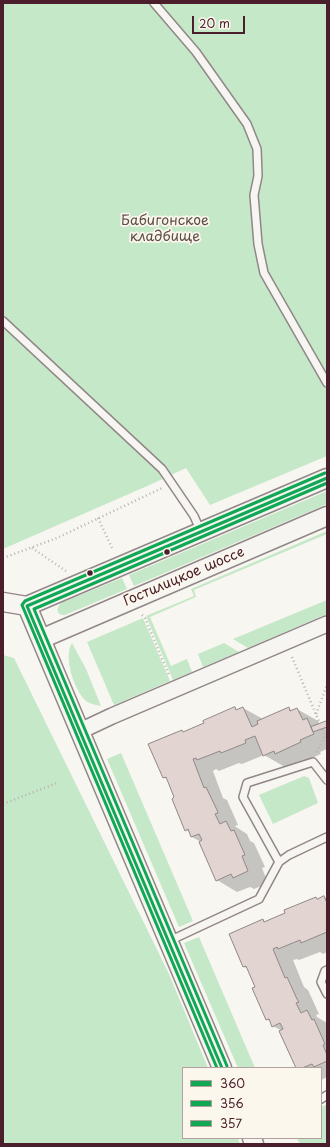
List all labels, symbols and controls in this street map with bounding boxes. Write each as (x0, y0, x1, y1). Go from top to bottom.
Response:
scale bar (194, 8, 247, 34)
text: 20 m (199, 14, 230, 32)
park label: Бабигонское кладбище (121, 213, 209, 246)
street label: Гостилицкое шоссе (121, 544, 247, 610)
unlabelled marker (162, 547, 172, 557)
unlabelled marker (85, 568, 95, 578)
legend (182, 1067, 322, 1139)
text: 360 (220, 1074, 245, 1092)
text: 356 (220, 1094, 244, 1112)
text: 357 (220, 1114, 242, 1132)

